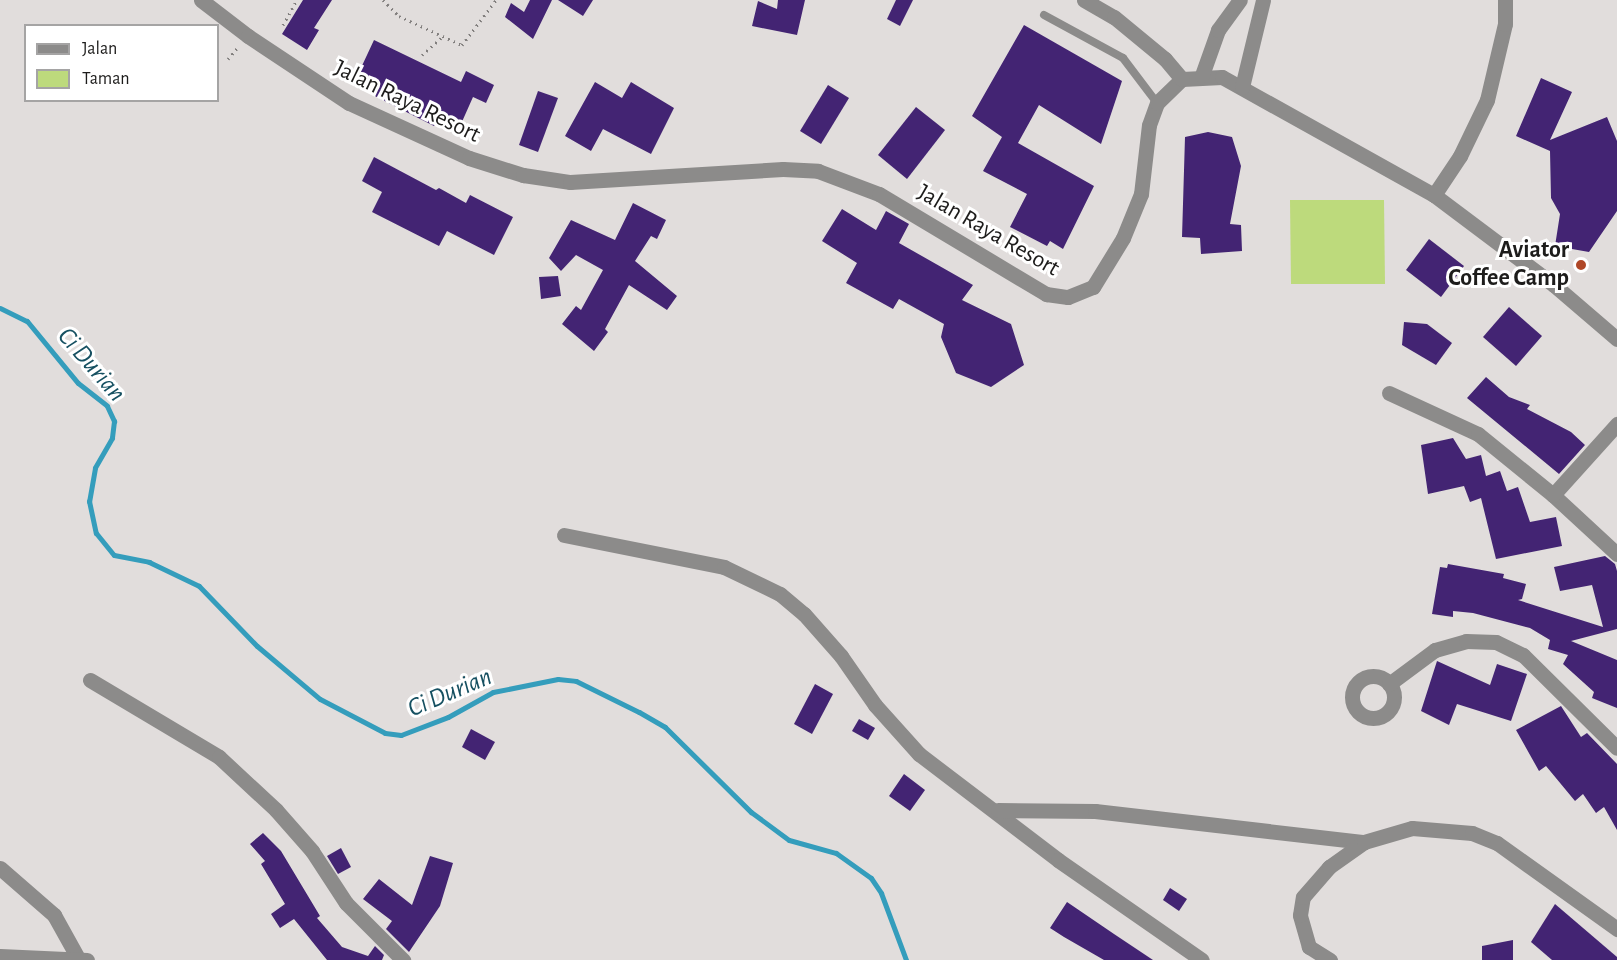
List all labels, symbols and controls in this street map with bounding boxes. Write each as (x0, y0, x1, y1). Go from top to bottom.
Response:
legend (24, 24, 219, 102)
text: Jalan (82, 40, 117, 58)
street label: Jalan Raya Resort (329, 54, 485, 150)
text: Taman (82, 70, 130, 88)
street label: Jalan Raya Resort (912, 179, 1064, 283)
place label: Aviator Coffee Camp (1448, 237, 1569, 293)
marker: Aviator Coffee Camp (1574, 258, 1588, 272)
water label: Ci Durian (50, 321, 132, 409)
water label: Ci Durian (403, 661, 497, 725)

